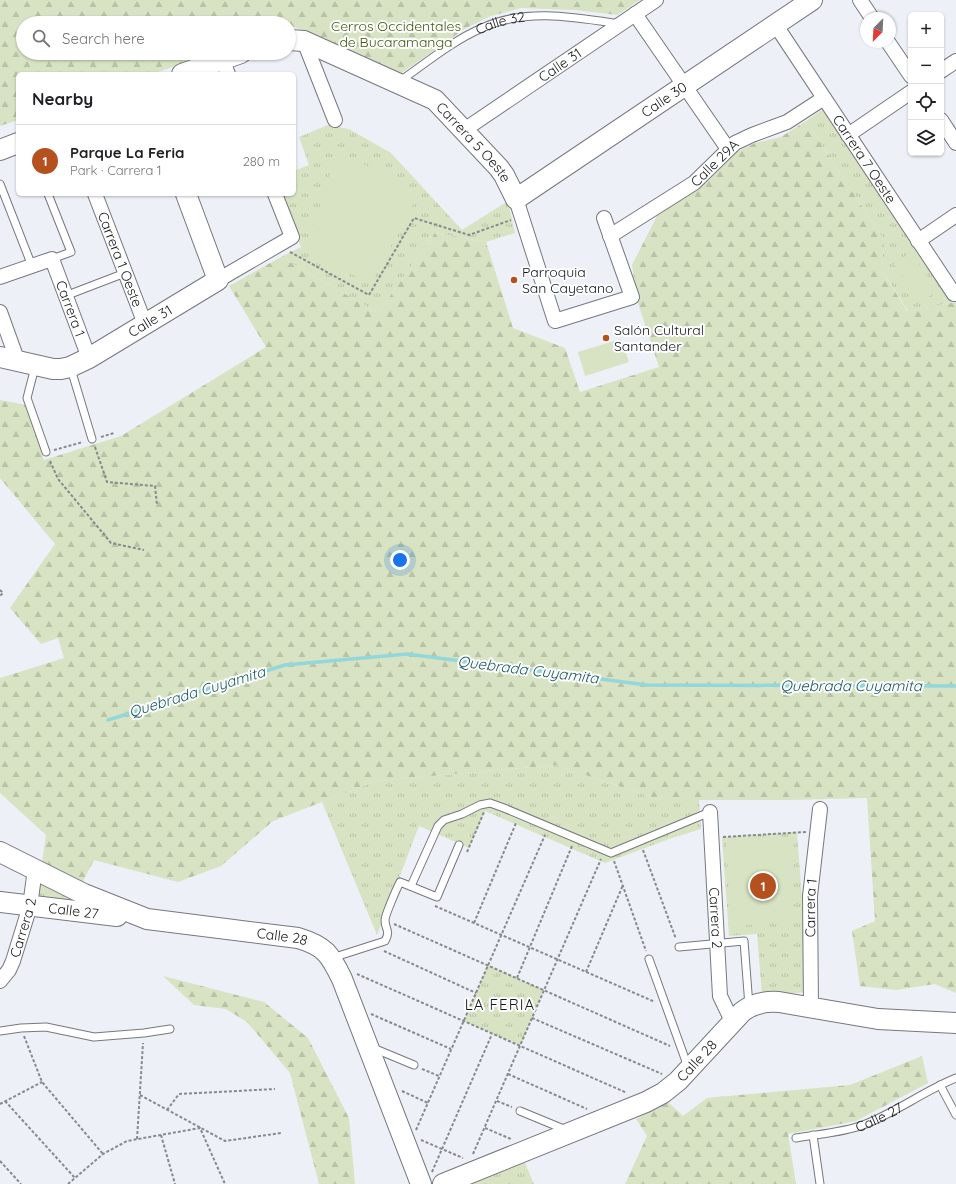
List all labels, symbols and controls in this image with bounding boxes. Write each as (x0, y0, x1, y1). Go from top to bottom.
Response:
street label: Calle 32 (473, 8, 526, 39)
north arrow (860, 12, 896, 48)
map controls (908, 12, 944, 156)
button: + (908, 12, 944, 48)
search box (16, 16, 296, 60)
park label: Cerros Occidentales de Bucaramanga (331, 17, 461, 51)
icon: search (30, 27, 52, 49)
text: Search here (62, 29, 145, 48)
street label: Calle 31 (535, 44, 585, 86)
button: − (908, 48, 944, 84)
street label: Calle 30 (638, 78, 690, 121)
button: locate (908, 84, 944, 120)
text: Nearby (32, 88, 93, 109)
street label: Carrera 5 Oeste (432, 98, 515, 185)
street label: Carrera 7 Oeste (829, 111, 900, 207)
button: layers (908, 120, 944, 156)
street label: Calle 29A (687, 135, 742, 190)
text: Parque La Feria (70, 143, 184, 162)
text: 1 (42, 153, 48, 169)
text: 280 m (243, 153, 280, 169)
text: Park · Carrera 1 (70, 162, 162, 178)
street label: Carrera 1 Oeste (94, 209, 147, 310)
place label: Parroquia San Cayetano (522, 263, 613, 297)
marker: Parroquia San Cayetano (509, 275, 519, 285)
street label: Carrera 1 (52, 278, 89, 339)
street label: Calle 31 (125, 301, 175, 341)
place label: Salón Cultural Santander (614, 321, 704, 355)
marker: Salón Cultural Santander (601, 333, 611, 343)
your location (390, 550, 410, 570)
water label: Quebrada Cuyamita (457, 651, 600, 688)
water label: Quebrada Cuyamita (126, 661, 268, 721)
water label: Quebrada Cuyamita (780, 676, 923, 695)
pin: 1 (750, 871, 776, 901)
street label: Carrera 1 (801, 878, 821, 937)
street label: Carrera 2 (705, 887, 726, 949)
street label: Carrera 2 (6, 897, 40, 960)
street label: Calle 27 (47, 899, 100, 923)
street label: Calle 28 (256, 924, 310, 950)
district label: LA FERIA (465, 995, 535, 1014)
street label: Calle 28 (673, 1036, 721, 1086)
street label: Calle 27 (853, 1098, 906, 1136)

